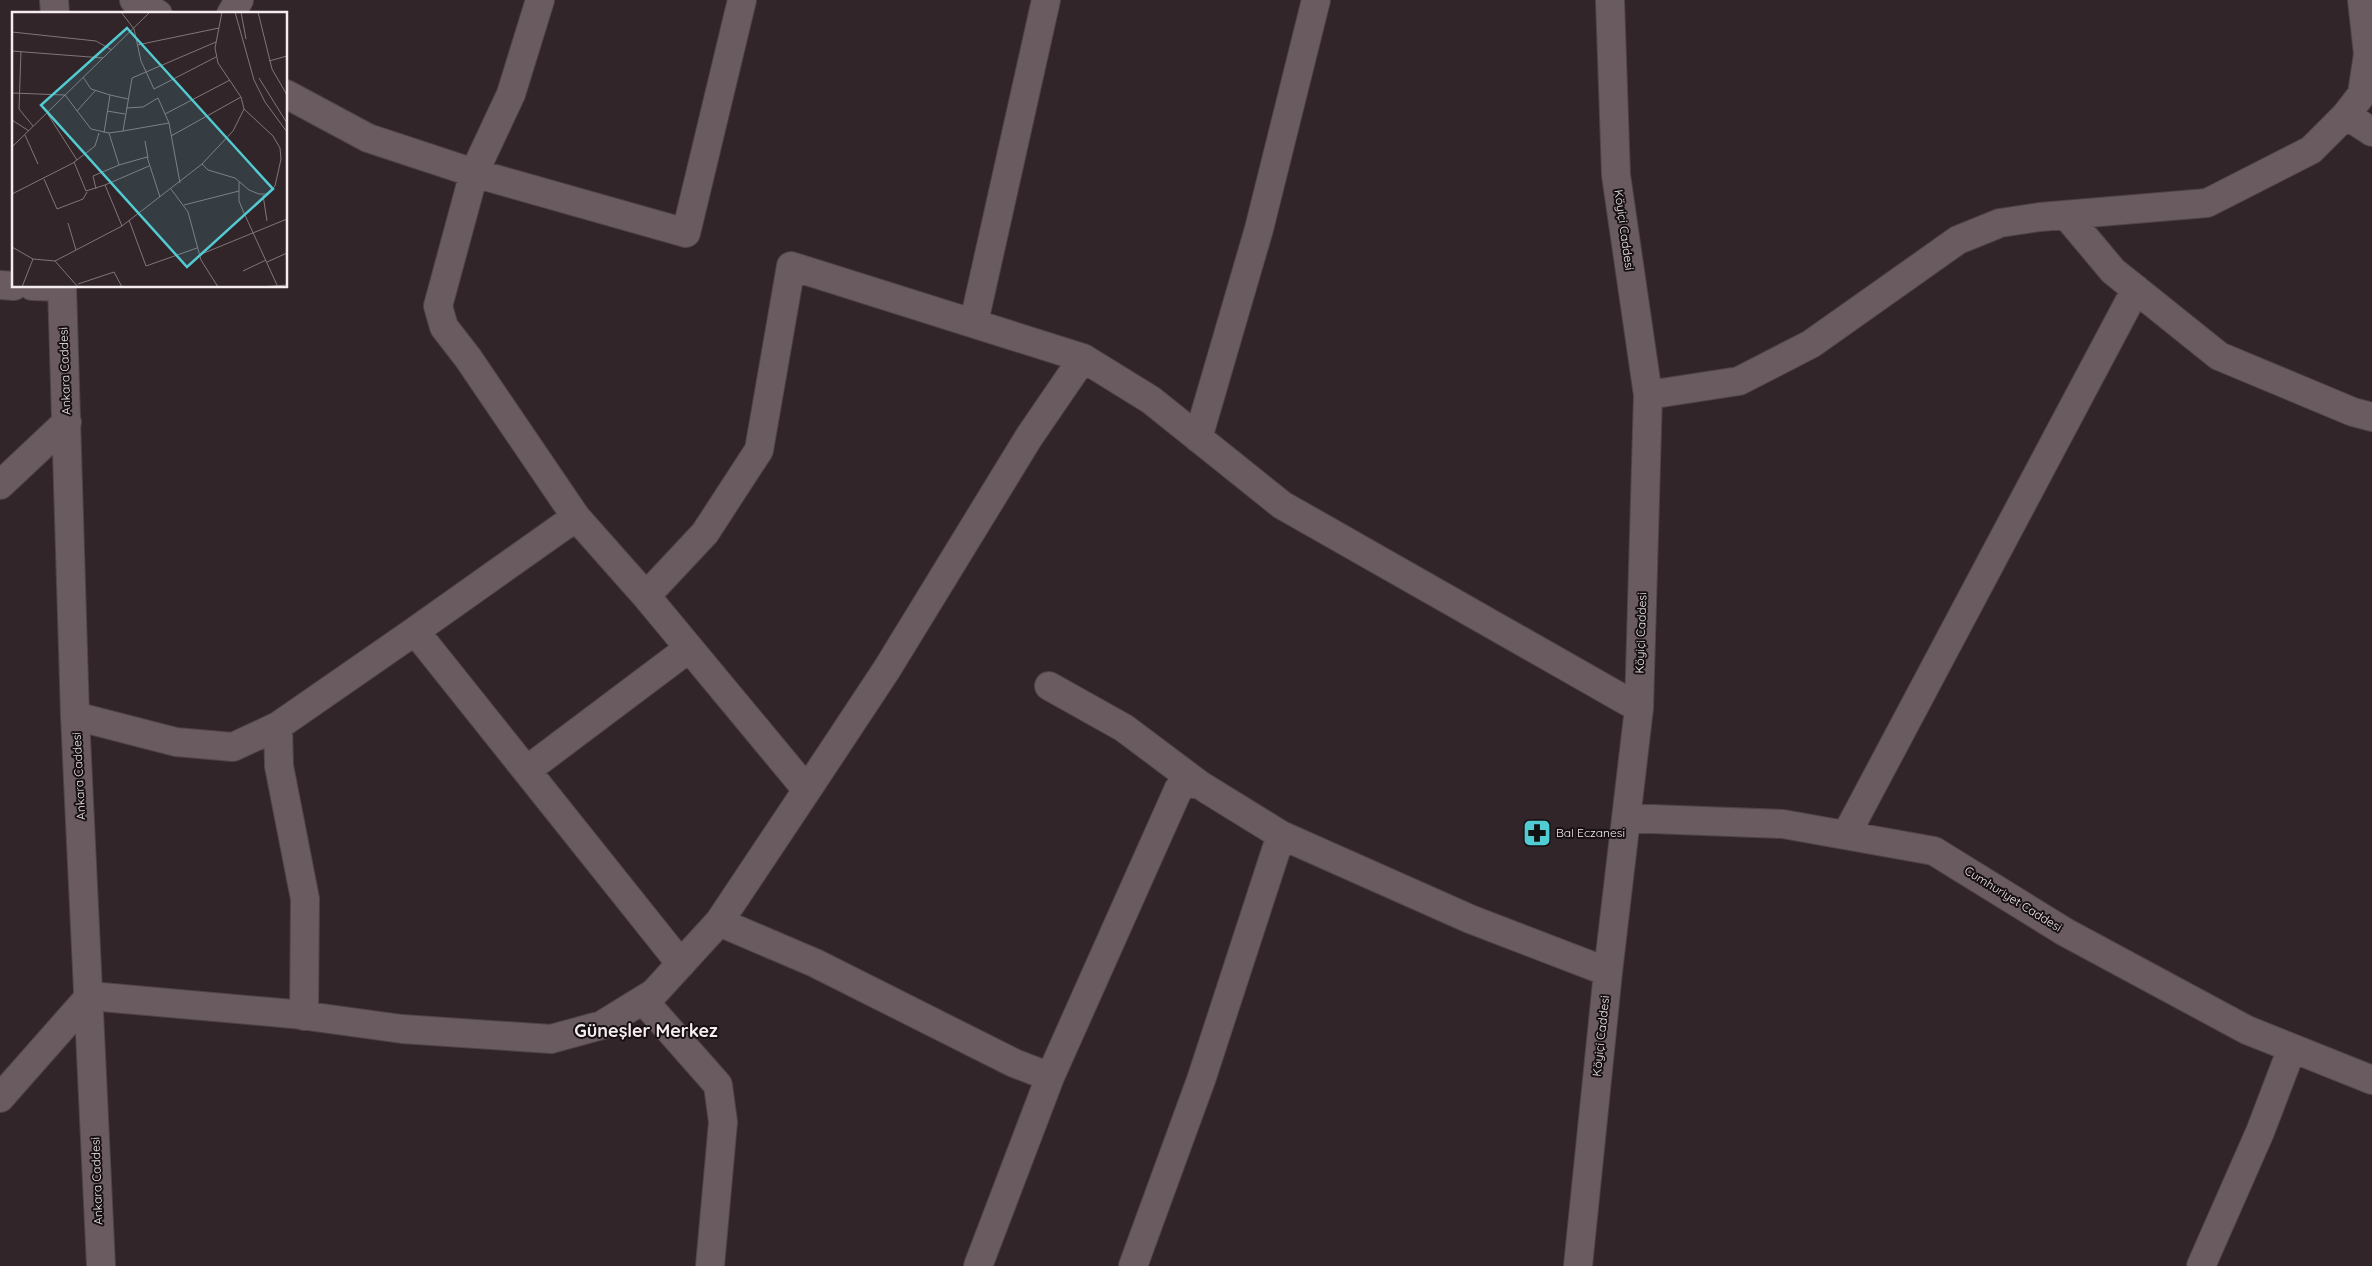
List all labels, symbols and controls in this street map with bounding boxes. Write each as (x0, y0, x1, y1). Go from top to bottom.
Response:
inset map (12, 12, 288, 288)
street label: Köyiçi Caddesi (1611, 189, 1638, 271)
street label: Ankara Caddesi (55, 327, 74, 415)
street label: Köyiçi Caddesi (1632, 592, 1649, 674)
street label: Ankara Caddesi (69, 732, 88, 820)
pharmacy icon: Bal Eczanesi (1522, 818, 1552, 848)
place label: Bal Eczanesi (1556, 825, 1625, 840)
street label: Cumhuriyet Caddesi (1962, 863, 2065, 935)
street label: Köyiçi Caddesi (1589, 995, 1612, 1077)
district label: Güneşler Merkez (574, 1019, 718, 1042)
street label: Ankara Caddesi (87, 1137, 106, 1225)

